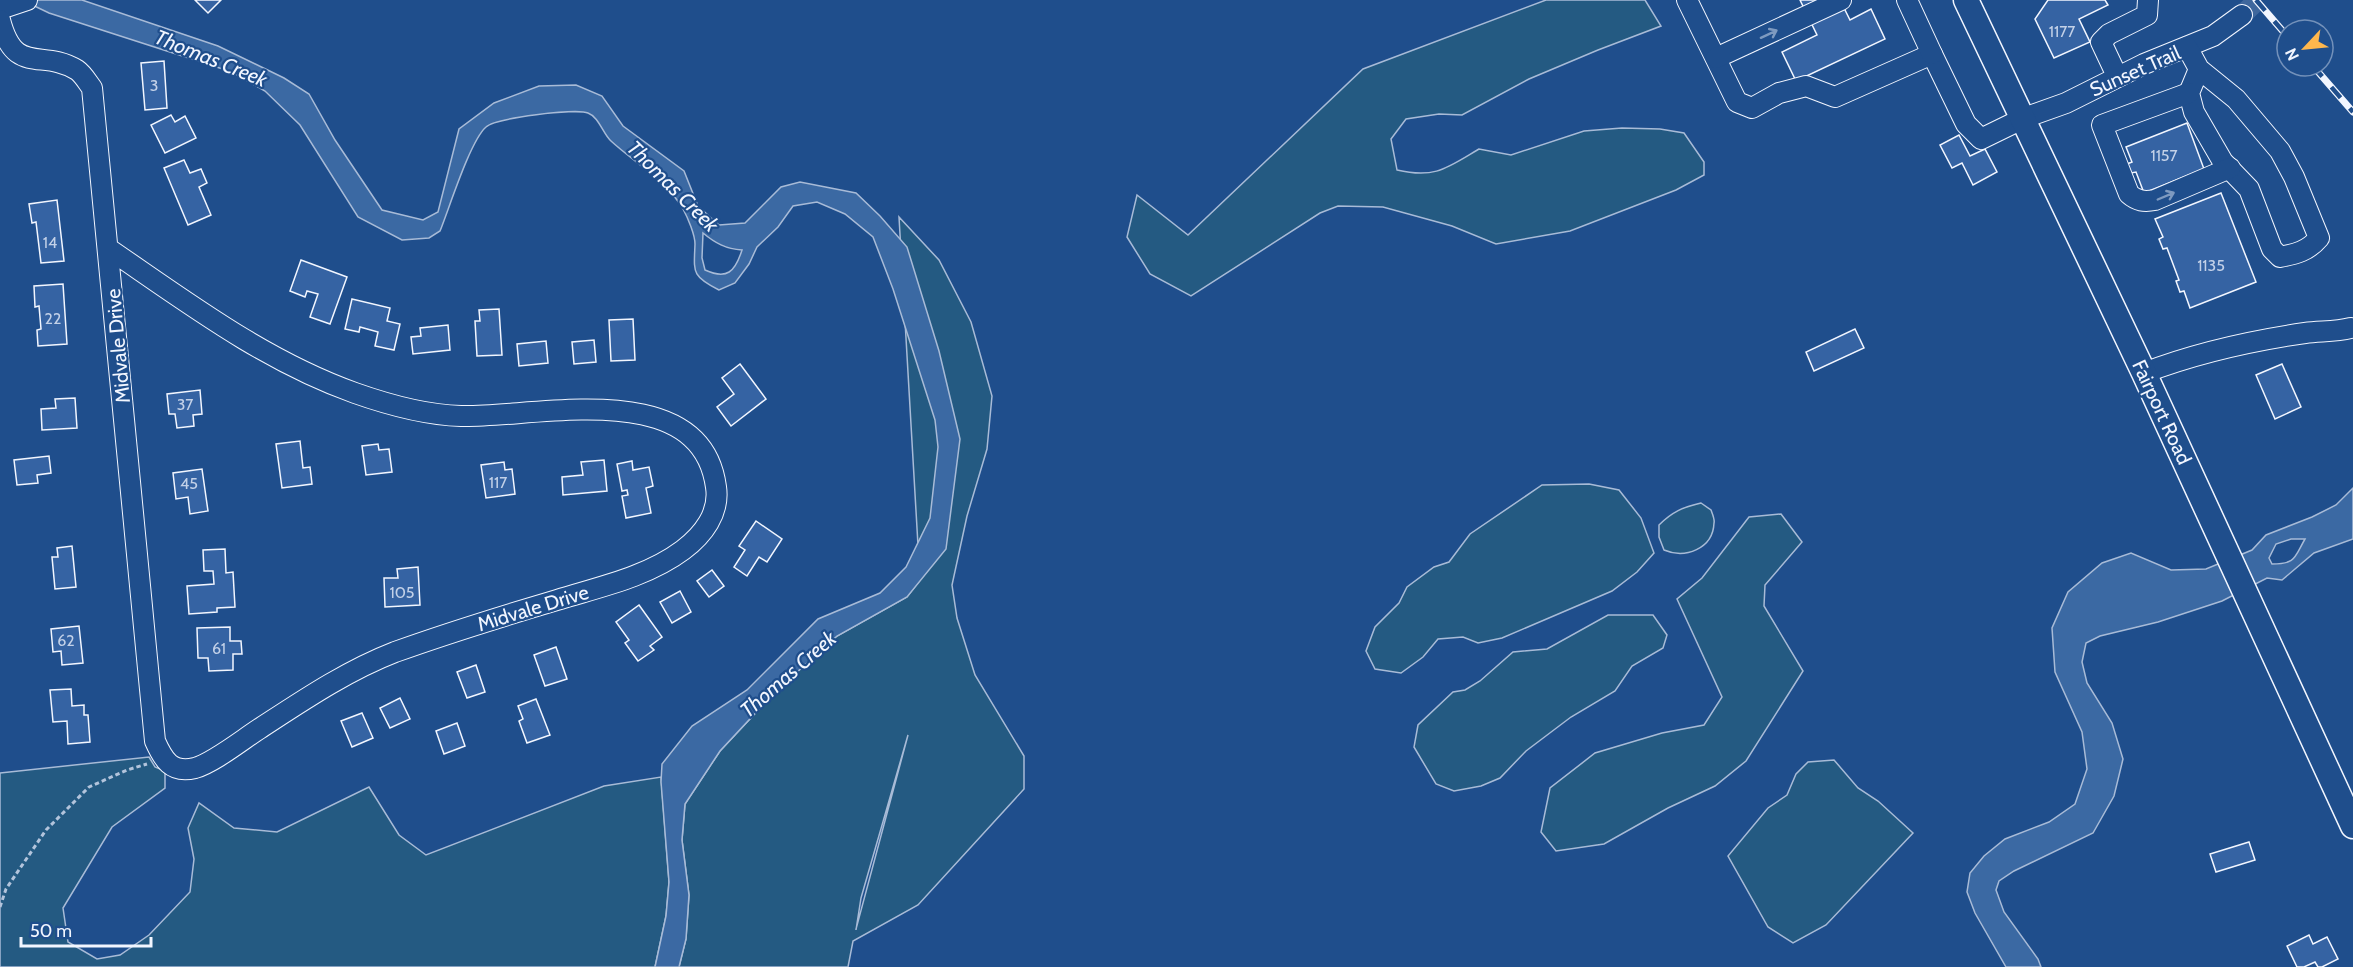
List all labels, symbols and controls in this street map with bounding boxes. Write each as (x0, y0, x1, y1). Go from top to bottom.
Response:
north arrow (2275, 18, 2335, 78)
house number: 1177 (2049, 22, 2075, 41)
water label: Thomas Creek (151, 24, 272, 92)
one-way arrow (1759, 27, 1777, 39)
street label: Sunset Trail (2086, 40, 2184, 102)
text: N (2281, 45, 2303, 64)
house number: 3 (150, 76, 158, 95)
water label: Thomas Creek (622, 135, 725, 238)
house number: 1157 (2150, 146, 2178, 165)
one-way arrow (2156, 190, 2174, 201)
house number: 14 (43, 233, 57, 252)
house number: 1135 (2197, 256, 2225, 275)
street label: Midvale Drive (101, 288, 135, 404)
house number: 22 (45, 309, 61, 328)
street label: Fairport Road (2127, 356, 2197, 468)
house number: 37 (177, 395, 193, 414)
house number: 117 (489, 473, 507, 492)
house number: 45 (180, 474, 198, 493)
street label: Midvale Drive (475, 580, 591, 636)
house number: 105 (389, 583, 415, 602)
water label: Thomas Creek (735, 625, 842, 723)
house number: 62 (57, 631, 75, 650)
house number: 61 (212, 639, 226, 658)
scale bar (21, 910, 152, 948)
text: 50 m (30, 920, 72, 942)

